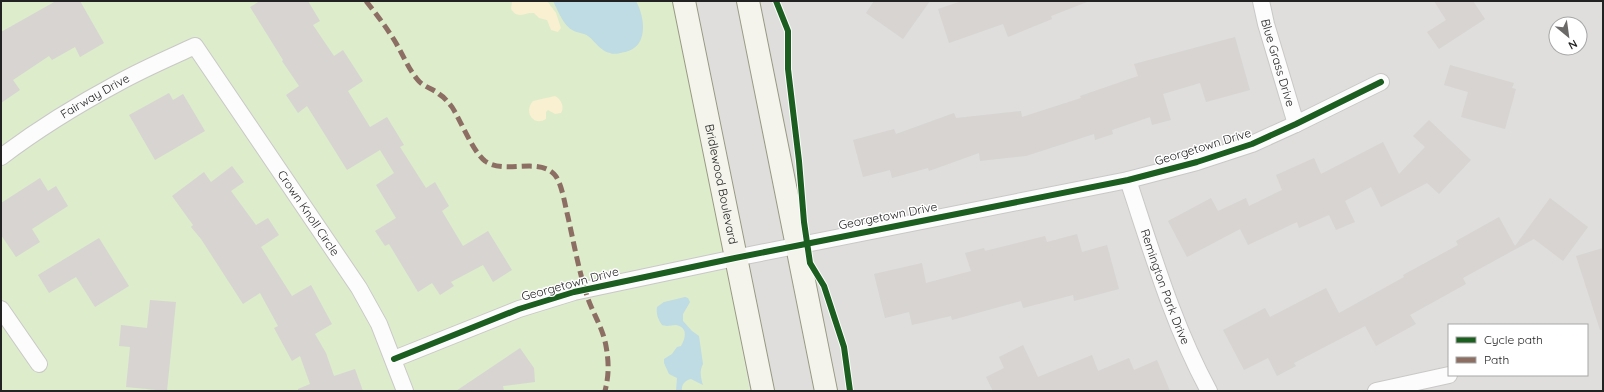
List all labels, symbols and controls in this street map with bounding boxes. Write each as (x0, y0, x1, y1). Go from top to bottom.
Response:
north arrow (1548, 16, 1588, 56)
street label: Blue Grass Drive (1258, 17, 1298, 109)
text: N (1566, 37, 1580, 53)
street label: Fairway Drive (57, 70, 132, 121)
street label: Bridlewood Boulevard (702, 123, 741, 246)
street label: Georgetown Drive (1153, 125, 1253, 168)
street label: Crown Knoll Circle (274, 167, 343, 259)
street label: Georgetown Drive (837, 199, 939, 232)
street label: Remington Park Drive (1138, 227, 1193, 347)
street label: Georgetown Drive (520, 263, 620, 304)
legend (1448, 324, 1588, 376)
text: Cycle path (1484, 332, 1543, 347)
text: Path (1484, 352, 1509, 367)

